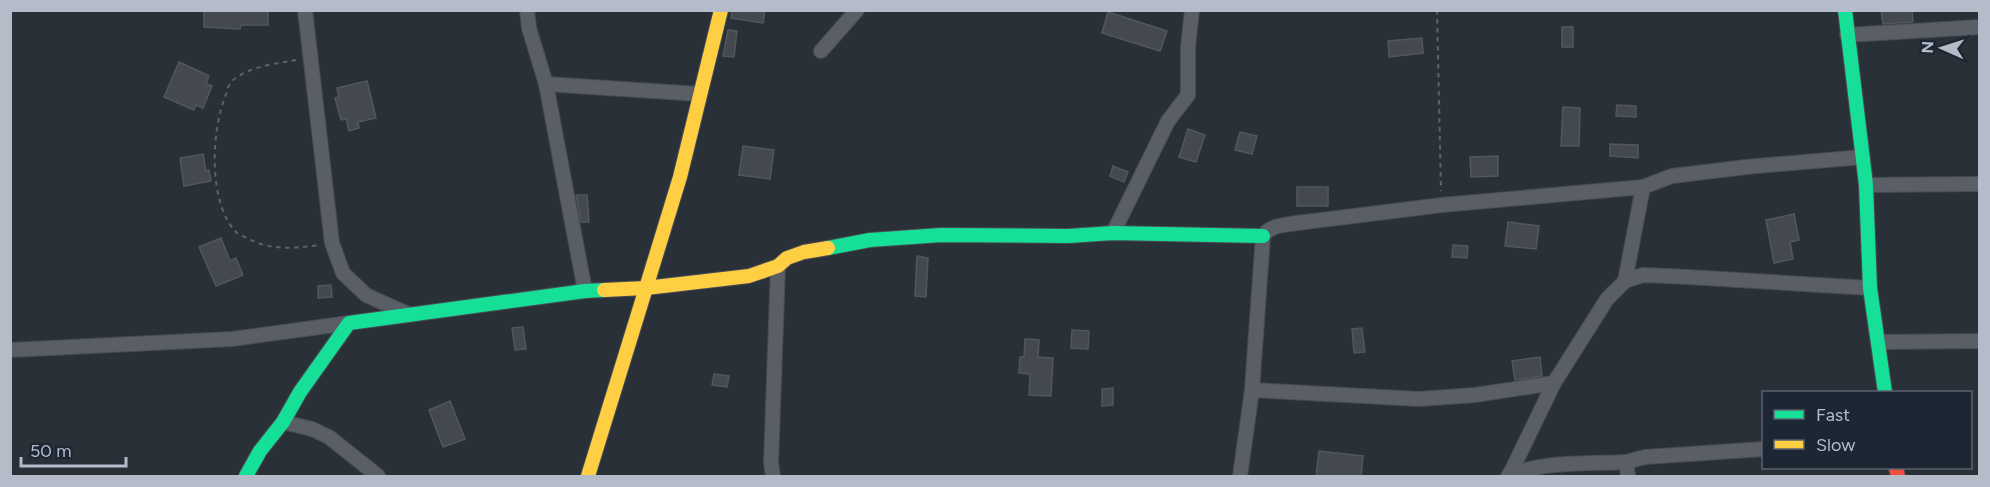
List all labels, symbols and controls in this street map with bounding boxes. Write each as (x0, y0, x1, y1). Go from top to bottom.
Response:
north arrow (1912, 18, 1972, 78)
text: N (1918, 41, 1937, 54)
legend (1762, 391, 1972, 469)
text: Fast (1816, 404, 1850, 426)
scale bar (21, 430, 126, 468)
text: Slow (1816, 434, 1855, 456)
text: 50 m (30, 440, 72, 462)

